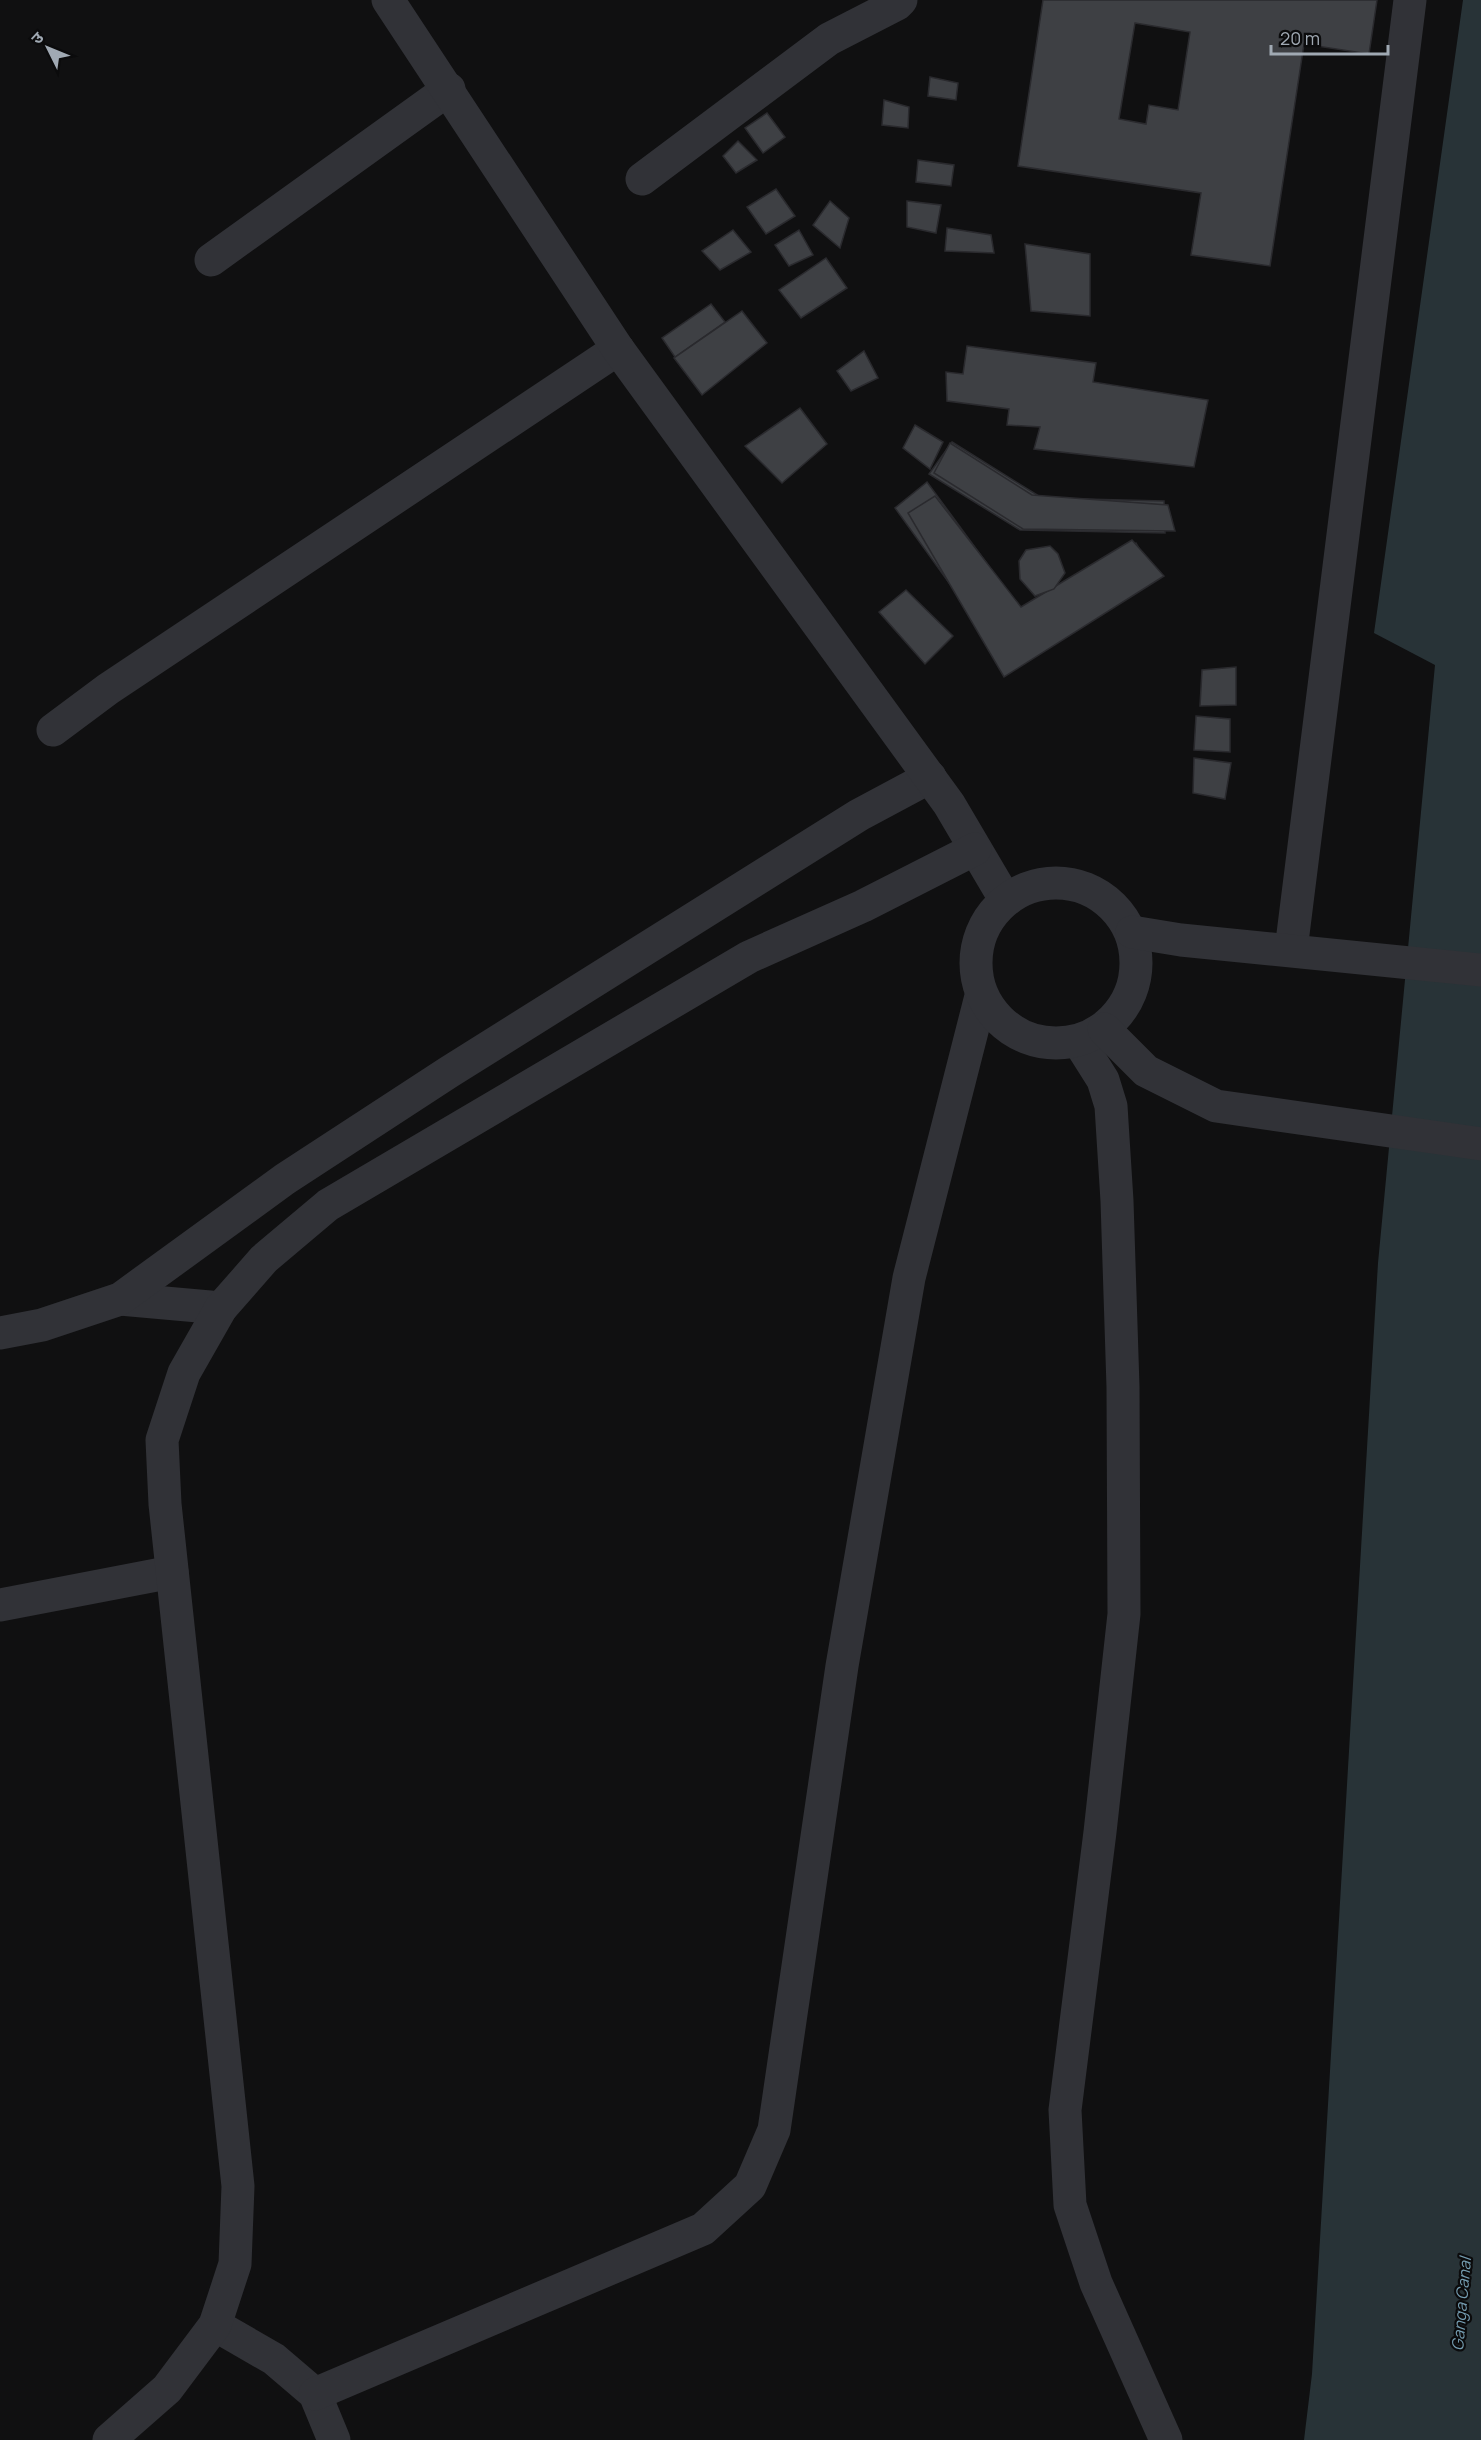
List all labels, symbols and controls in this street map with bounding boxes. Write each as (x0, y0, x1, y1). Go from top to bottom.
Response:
north arrow (18, 18, 78, 78)
scale bar (1271, 18, 1388, 56)
text: उ (26, 26, 49, 49)
text: 20 m (1280, 26, 1320, 50)
water label: Ganga Canal (1446, 2254, 1476, 2352)

